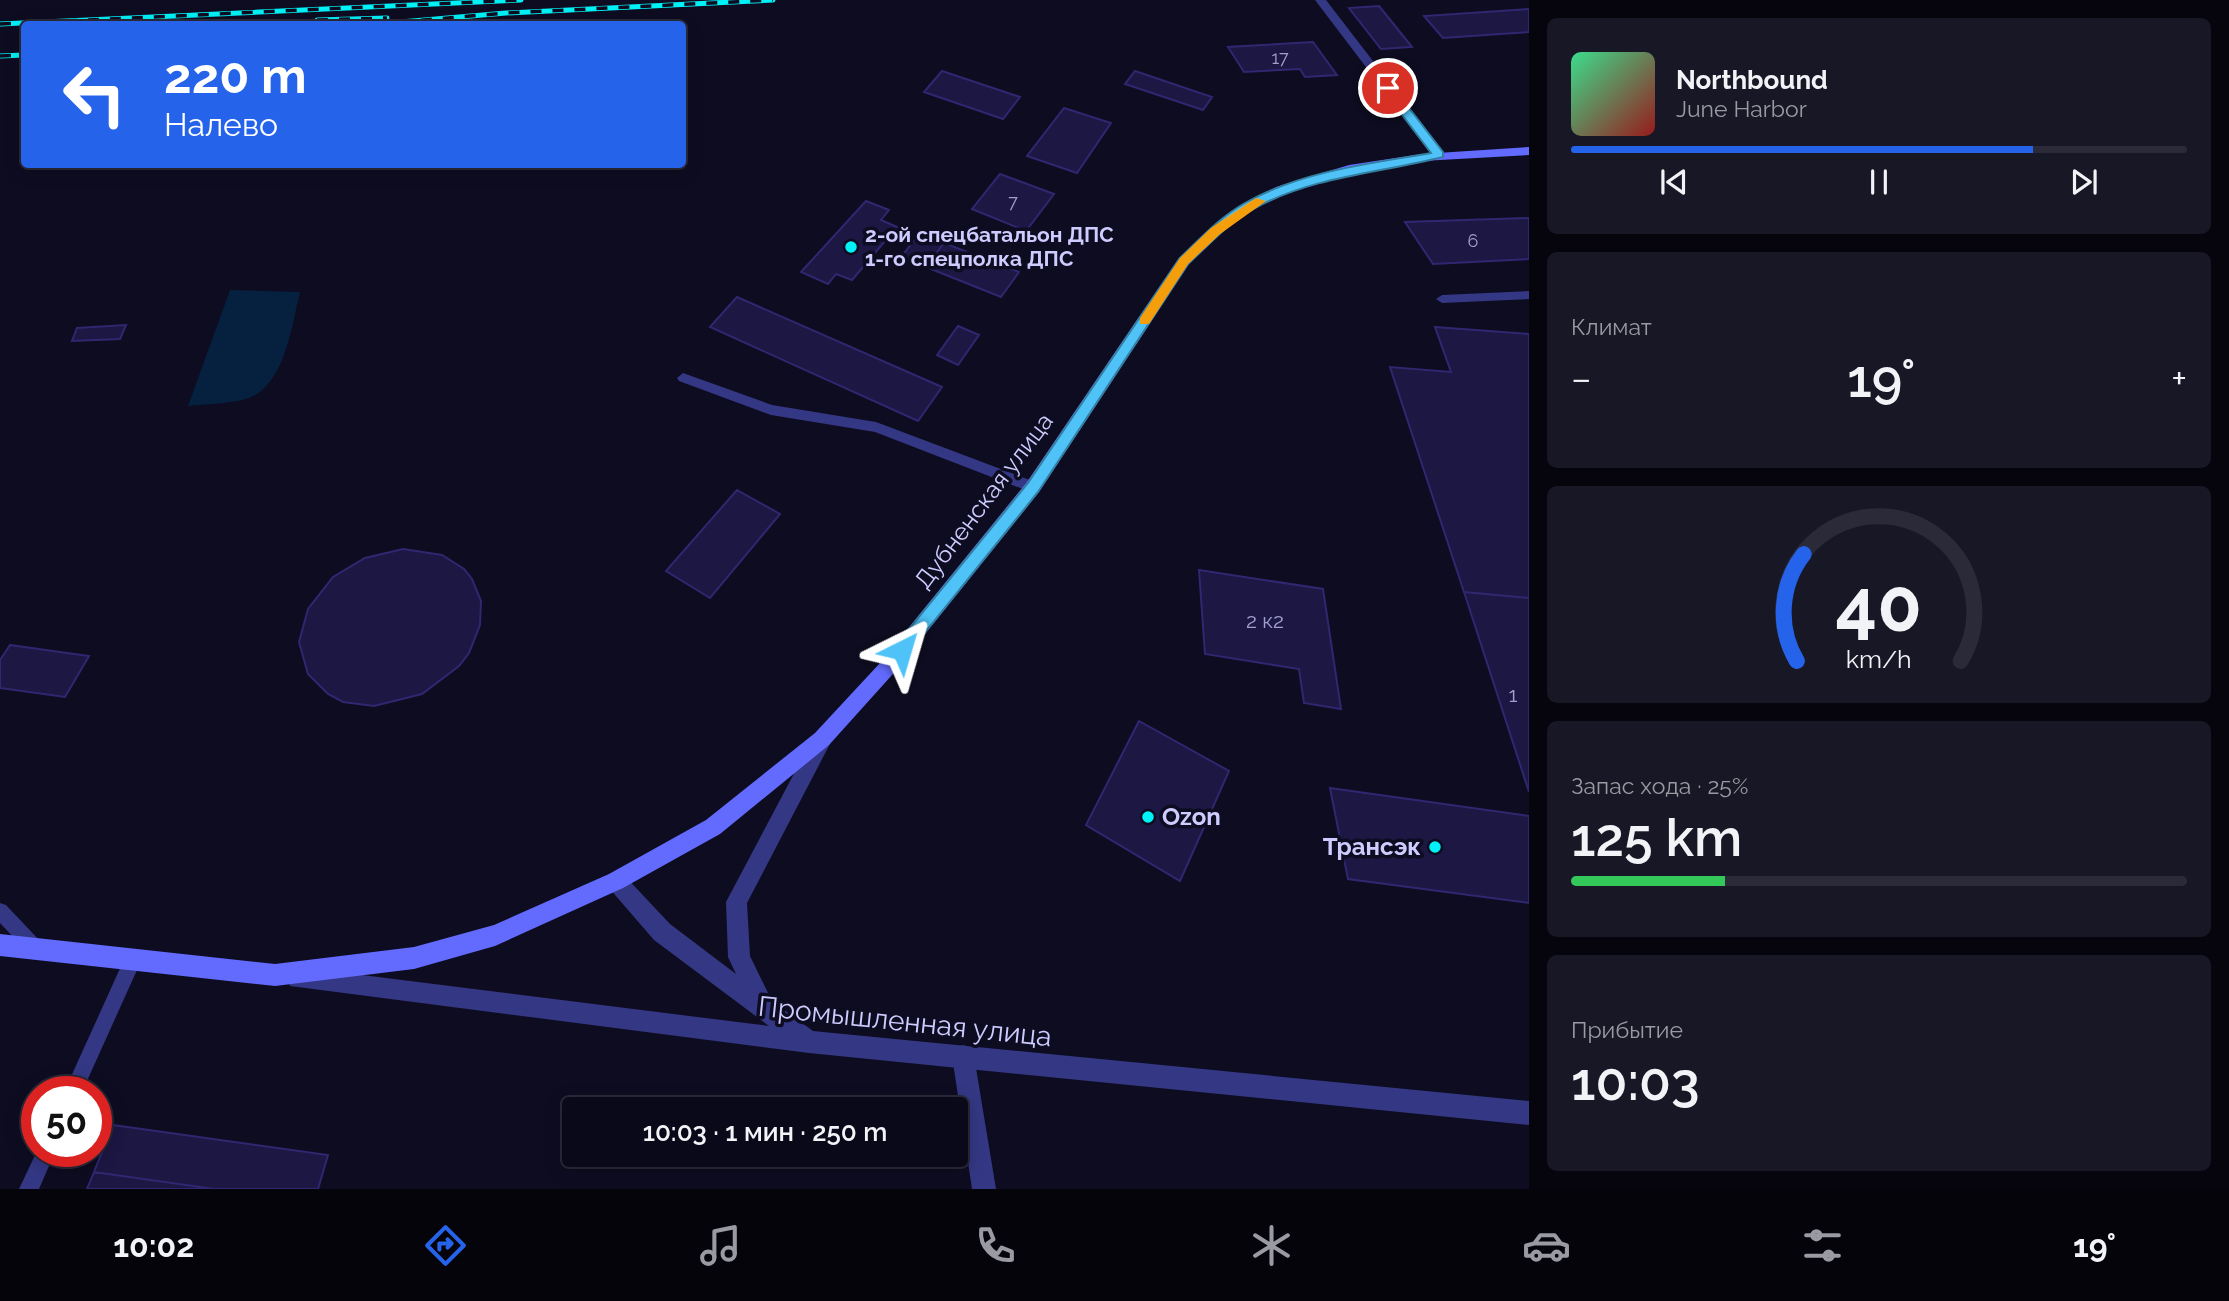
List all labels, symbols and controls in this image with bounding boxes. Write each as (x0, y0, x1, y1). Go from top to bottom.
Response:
text: 220 m (164, 47, 307, 104)
house number: 17 (1271, 47, 1289, 68)
icon: left (49, 49, 140, 140)
pin (1358, 58, 1418, 118)
text: Northbound (1676, 65, 1828, 95)
icon: arrive (1369, 69, 1407, 107)
text: June Harbor (1676, 95, 1807, 122)
text: Налево (164, 106, 278, 143)
icon: previous (1655, 163, 1693, 201)
icon: pause (1860, 163, 1898, 201)
icon: next (2065, 163, 2103, 201)
house number: 7 (1008, 191, 1018, 212)
place label: 2-ой спецбатальон ДПС 1-го спецполка ДПС (865, 222, 1114, 271)
house number: 6 (1468, 230, 1479, 251)
marker: 2-ой спецбатальон ДПС 1-го спецполка ДПС (843, 239, 859, 255)
text: Климат (1571, 313, 1652, 340)
text: 19° (1847, 348, 1915, 409)
text: − (1571, 356, 1591, 401)
text: + (2171, 356, 2187, 401)
street label: Дубненская улица (908, 407, 1059, 594)
text: 40 (1836, 563, 1922, 648)
house number: 2 к2 (1246, 608, 1284, 633)
position arrow (865, 613, 939, 687)
text: km/h (1846, 643, 1912, 673)
house number: 1 (1509, 682, 1518, 707)
text: Запас хода · 25% (1571, 772, 1748, 799)
place label: Ozon (1162, 802, 1221, 831)
text: 125 km (1571, 807, 1742, 868)
marker: Ozon (1140, 809, 1156, 825)
place label: Трансэк (1323, 832, 1421, 861)
marker: Трансэк (1427, 839, 1443, 855)
street label: Промышленная улица (756, 990, 1053, 1053)
text: Прибытие (1571, 1016, 1683, 1043)
text: 10:03 (1571, 1051, 1700, 1112)
speed limit sign: 50 (21, 1076, 112, 1167)
text: 10:03 · 1 мин · 250 m (643, 1117, 887, 1147)
icon: directions (421, 1221, 470, 1270)
icon: music (696, 1221, 745, 1270)
icon: phone (971, 1221, 1020, 1270)
icon: climate (1247, 1221, 1296, 1270)
icon: car (1522, 1221, 1571, 1270)
icon: filters (1798, 1221, 1847, 1270)
text: 10:02 (113, 1227, 194, 1264)
text: 19° (2073, 1227, 2116, 1264)

